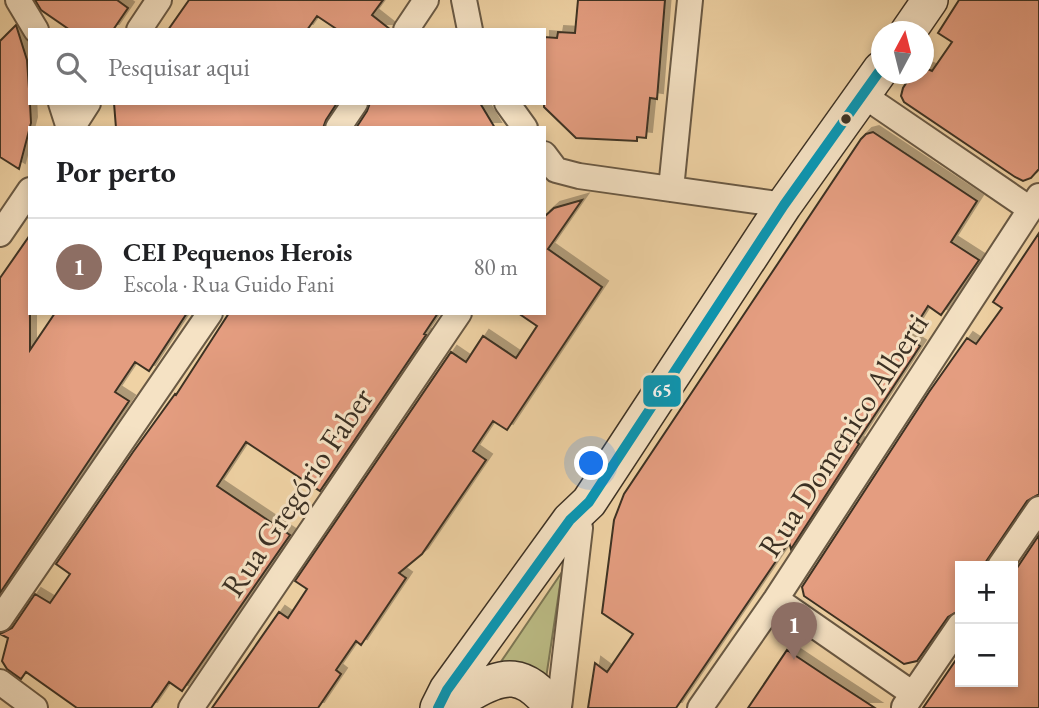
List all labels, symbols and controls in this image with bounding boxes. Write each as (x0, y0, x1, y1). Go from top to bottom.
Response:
north arrow (871, 21, 934, 84)
search box (28, 28, 546, 105)
icon: search (52, 48, 90, 86)
text: Pesquisar aqui (108, 50, 250, 84)
unlabelled marker (839, 112, 853, 126)
text: Por perto (56, 152, 176, 191)
text: CEI Pequenos Herois (123, 235, 352, 269)
text: 1 (73, 252, 85, 282)
text: 80 m (473, 252, 518, 282)
text: Escola · Rua Guido Fani (123, 269, 334, 299)
street label: Rua Domenico Alberti (748, 305, 938, 565)
line badge: 65 (642, 374, 682, 408)
text: 65 (652, 378, 672, 403)
street label: Rua Gregório Faber (211, 379, 383, 605)
your location (574, 446, 608, 480)
map controls (955, 561, 1018, 687)
button: + (955, 561, 1018, 624)
pin: 1 (771, 602, 817, 660)
button: − (955, 624, 1018, 687)

